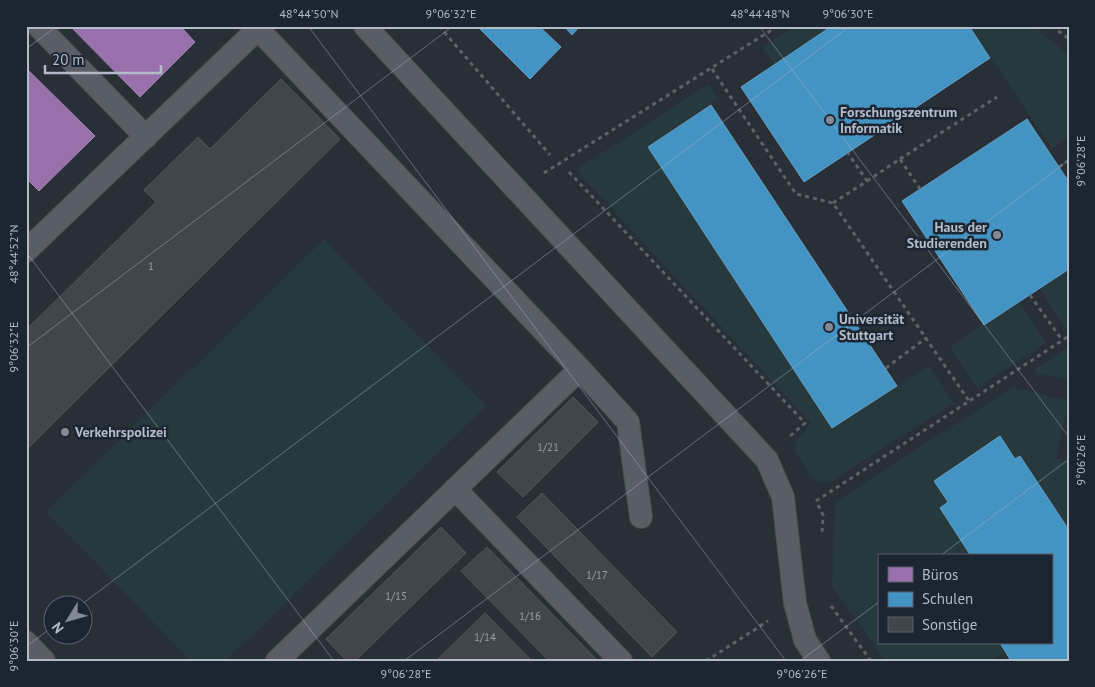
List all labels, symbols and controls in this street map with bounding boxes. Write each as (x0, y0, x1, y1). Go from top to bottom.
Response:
text: 48°44'50"N (279, 6, 339, 21)
text: 9°06'32"E (426, 6, 476, 21)
text: 48°44'48"N (730, 6, 790, 21)
text: 9°06'30"E (823, 6, 873, 21)
scale bar (45, 42, 161, 74)
text: 20 m (52, 50, 85, 69)
place label: Forschungszentrum Informatik (840, 103, 957, 137)
marker: Forschungszentrum Informatik (824, 114, 836, 126)
text: 9°06'28"E (1073, 136, 1088, 186)
place label: Haus der Studierenden (907, 218, 987, 252)
text: 48°44'52"N (6, 224, 21, 284)
marker: Haus der Studierenden (991, 229, 1003, 241)
house number: 1 (148, 259, 154, 273)
place label: Universität Stuttgart (839, 310, 904, 344)
marker: Universität Stuttgart (823, 321, 835, 333)
text: 9°06'32"E (6, 322, 21, 372)
place label: Verkehrspolizei (74, 423, 167, 441)
marker: Verkehrspolizei (59, 426, 71, 438)
text: 9°06'26"E (1073, 435, 1088, 485)
house number: 1/21 (537, 440, 559, 454)
legend (878, 554, 1052, 644)
text: Büros (922, 565, 958, 584)
house number: 1/17 (586, 568, 608, 582)
house number: 1/15 (385, 589, 407, 603)
text: Schulen (922, 589, 973, 608)
north arrow (42, 594, 92, 644)
house number: 1/16 (519, 609, 541, 623)
text: Sonstige (922, 615, 977, 634)
text: N (48, 619, 68, 637)
text: 9°06'30"E (6, 621, 21, 671)
house number: 1/14 (474, 630, 496, 644)
text: 9°06'28"E (381, 666, 431, 681)
text: 9°06'26"E (777, 666, 827, 681)

